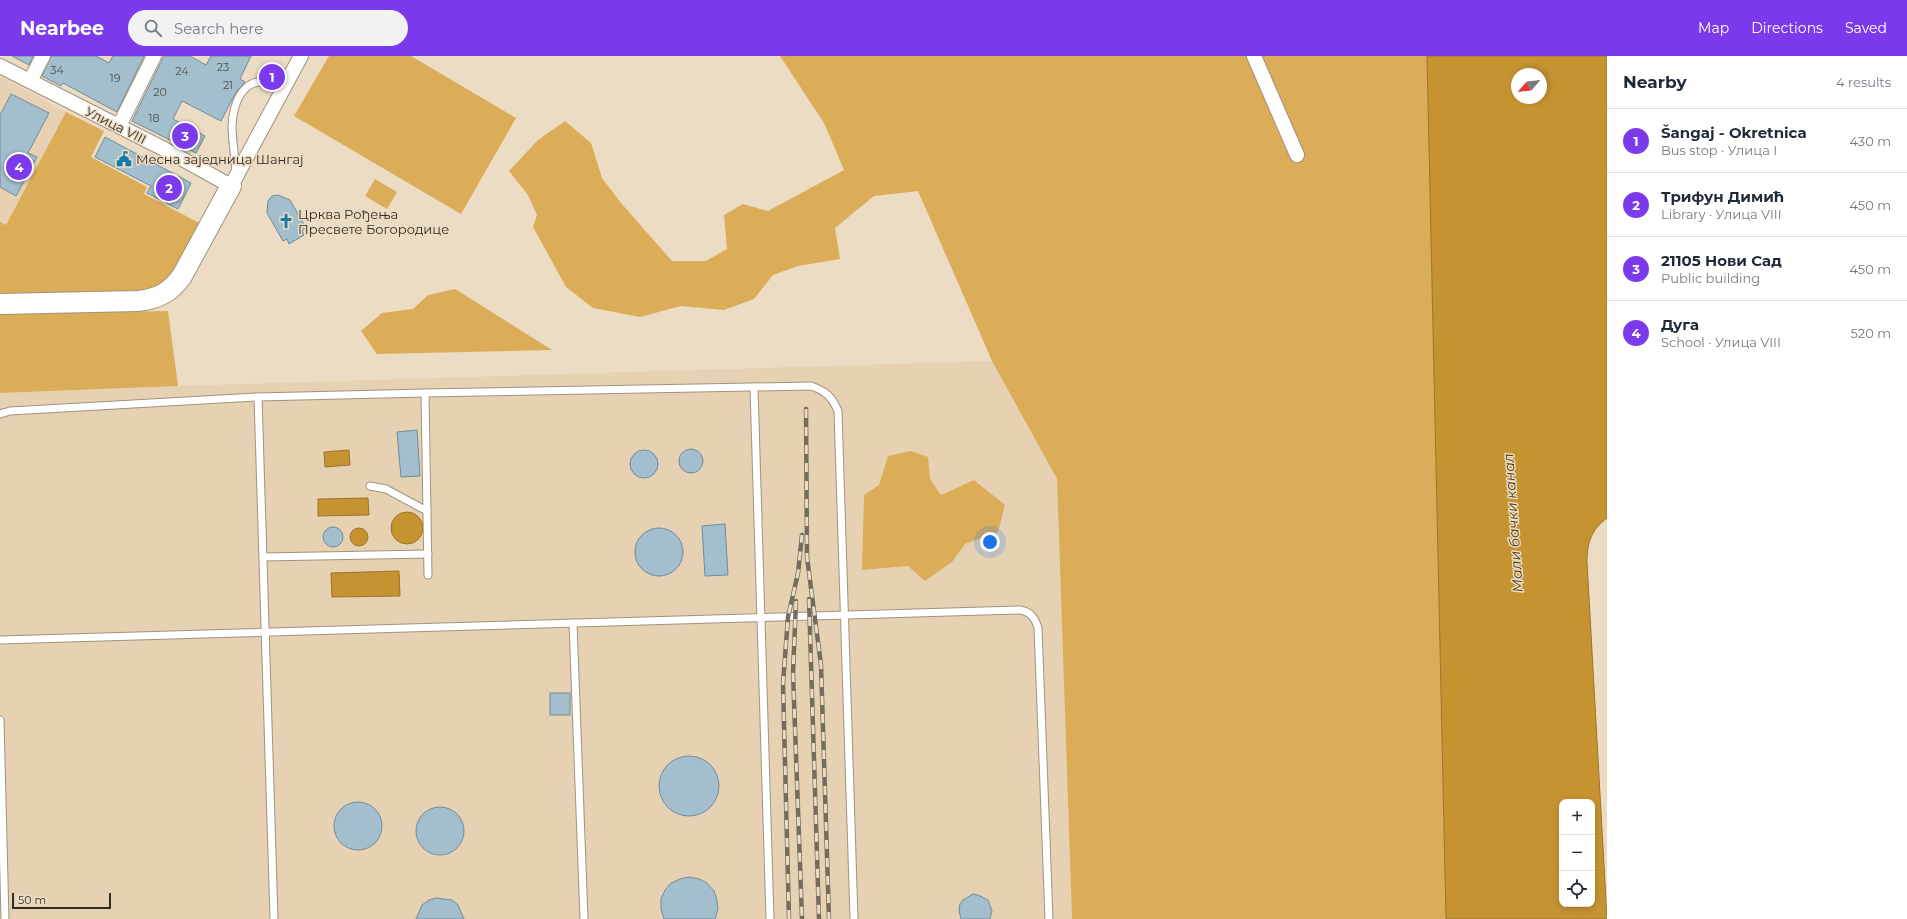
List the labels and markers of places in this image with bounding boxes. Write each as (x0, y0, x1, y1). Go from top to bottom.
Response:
pin: 1 (259, 62, 285, 92)
pin: 3 (172, 121, 198, 151)
public building icon: Месна заједница Шангај (115, 150, 133, 168)
place label: Месна заједница Шангај (136, 151, 304, 167)
pin: 4 (6, 152, 32, 182)
pin: 2 (156, 173, 182, 203)
place label: Црква Рођења Пресвете Богородице (298, 206, 449, 237)
church icon: Црква Рођења Пресвете Богородице (277, 212, 295, 230)

